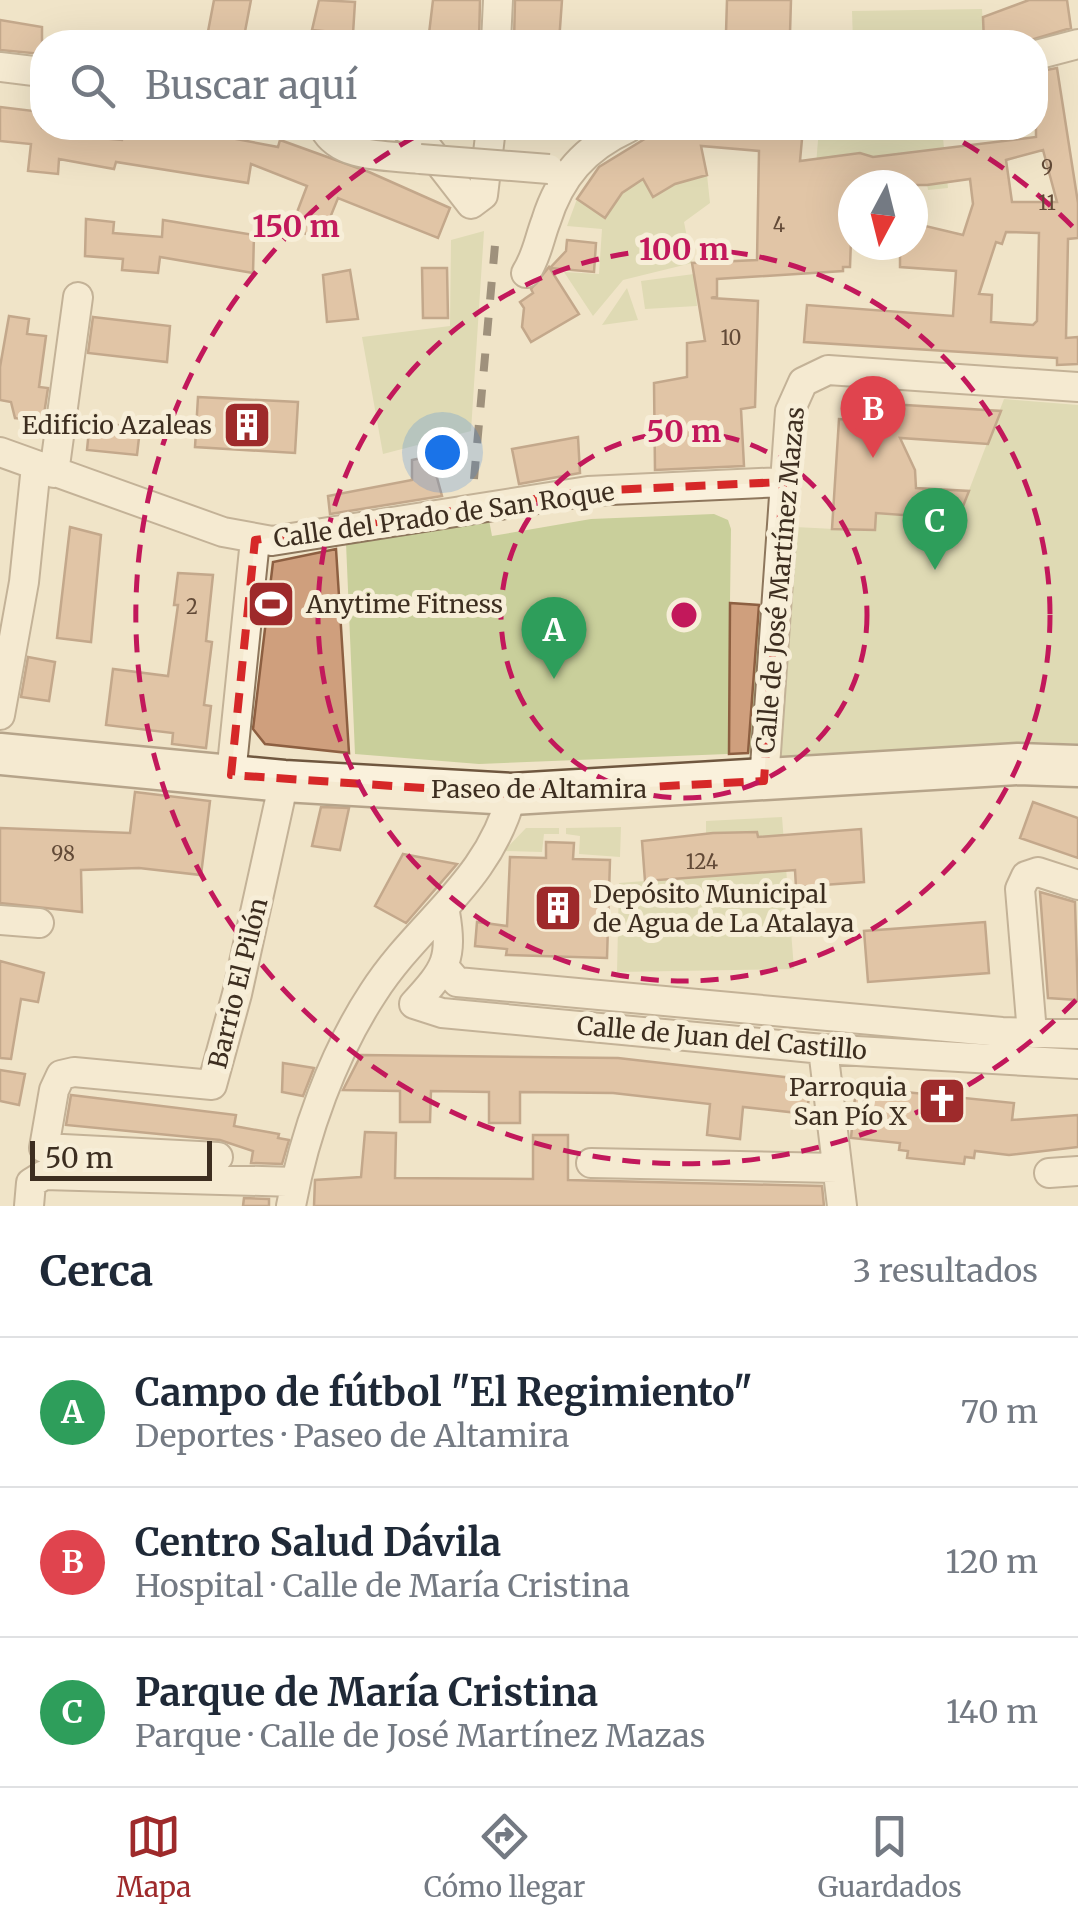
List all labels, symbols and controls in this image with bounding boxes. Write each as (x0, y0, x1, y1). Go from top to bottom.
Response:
search box (30, 30, 1048, 140)
icon: search (65, 58, 120, 113)
text: Buscar aquí (145, 62, 357, 109)
house number: 9 (1041, 155, 1053, 180)
north arrow (838, 170, 928, 260)
house number: 11 (1038, 190, 1056, 215)
text: 150 m (252, 207, 340, 245)
house number: 4 (773, 212, 785, 237)
text: 100 m (639, 230, 729, 268)
house number: 10 (720, 325, 742, 350)
pin: B (840, 376, 906, 458)
building icon: Edificio Azaleas (221, 399, 273, 451)
street label: Calle de José Martínez Mazas (749, 405, 811, 755)
place label: Edificio Azaleas (22, 409, 212, 441)
text: 50 m (647, 412, 721, 450)
your location (417, 427, 468, 478)
street label: Calle del Prado de San Roque (271, 475, 617, 555)
pin: C (902, 488, 968, 570)
sports icon: Anytime Fitness (245, 578, 297, 630)
place label: Anytime Fitness (305, 588, 503, 620)
house number: 2 (186, 594, 198, 619)
pin: A (522, 596, 586, 679)
centre of rings (666, 597, 702, 633)
street label: Paseo de Altamira (431, 773, 647, 805)
house number: 98 (51, 841, 75, 866)
house number: 124 (686, 849, 718, 874)
place label: Depósito Municipal de Agua de La Atalaya (593, 878, 854, 939)
building icon: Depósito Municipal de Agua de La Atalaya (532, 882, 584, 934)
street label: Barrio El Pilón (201, 894, 275, 1072)
street label: Calle de Juan del Castillo (576, 1009, 868, 1067)
place label: Parroquia San Pío X (789, 1071, 907, 1132)
church icon: Parroquia San Pío X (916, 1075, 968, 1127)
scale bar (30, 1136, 212, 1180)
text: 50 m (45, 1140, 113, 1176)
text: Cerca (40, 1245, 153, 1297)
text: 3 resultados (853, 1251, 1038, 1291)
text: Campo de fútbol "El Regimiento" (135, 1369, 753, 1416)
text: A (61, 1392, 84, 1432)
text: 70 m (961, 1392, 1038, 1432)
text: Deportes · Paseo de Altamira (135, 1416, 569, 1456)
text: Centro Salud Dávila (135, 1519, 501, 1566)
text: B (61, 1542, 84, 1582)
text: 120 m (946, 1542, 1038, 1582)
text: Hospital · Calle de María Cristina (135, 1566, 630, 1606)
text: Parque de María Cristina (135, 1669, 598, 1716)
text: C (62, 1692, 83, 1732)
text: 140 m (946, 1692, 1038, 1732)
text: Parque · Calle de José Martínez Mazas (135, 1716, 705, 1756)
tab: Mapa (116, 1809, 191, 1905)
tab: Cómo llegar (424, 1809, 585, 1905)
tab: Guardados (818, 1809, 962, 1905)

